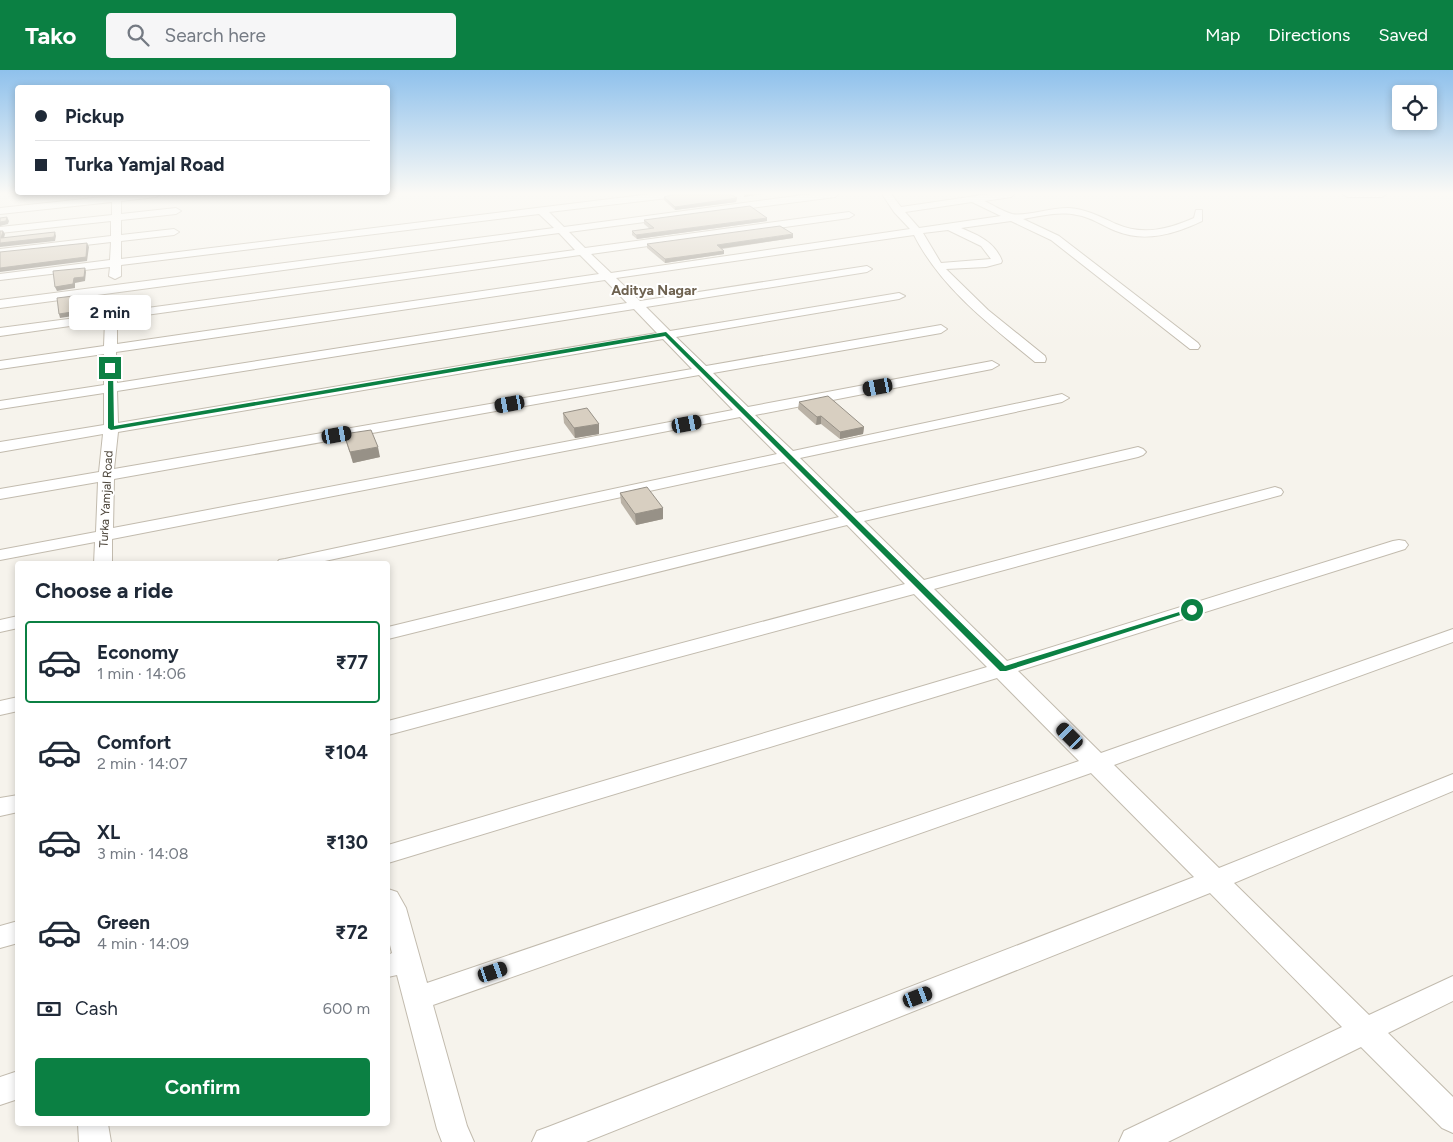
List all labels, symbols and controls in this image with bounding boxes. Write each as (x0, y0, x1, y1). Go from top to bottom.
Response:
search box (106, 13, 456, 58)
text: Tako (25, 21, 76, 50)
icon: search (124, 21, 152, 49)
text: Search here (164, 24, 266, 47)
text: Map (1205, 24, 1240, 46)
text: Directions (1268, 24, 1350, 46)
text: Saved (1378, 24, 1428, 46)
map controls (1392, 85, 1437, 130)
button: locate (1392, 85, 1437, 130)
text: Pickup (65, 105, 124, 128)
text: Turka Yamjal Road (65, 153, 225, 176)
district label: Aditya Nagar (611, 282, 697, 299)
callout: 2 min (69, 296, 151, 330)
text: 2 min (90, 303, 130, 322)
route end (99, 357, 121, 379)
car (861, 377, 894, 397)
car (493, 394, 526, 414)
car (670, 414, 703, 434)
car (320, 425, 353, 445)
street label: Turka Yamjal Road (96, 450, 116, 548)
text: Choose a ride (35, 577, 173, 604)
route start (1181, 599, 1203, 621)
icon: car (37, 640, 82, 685)
text: Economy (97, 641, 179, 664)
text: ₹77 (335, 651, 368, 674)
text: 1 min · 14:06 (97, 664, 186, 683)
car (1054, 720, 1085, 752)
icon: car (37, 730, 82, 775)
text: Comfort (97, 731, 172, 754)
text: ₹104 (324, 741, 368, 764)
text: 2 min · 14:07 (97, 754, 188, 773)
icon: car (37, 820, 82, 865)
text: XL (97, 821, 120, 844)
text: ₹130 (326, 831, 368, 854)
text: 3 min · 14:08 (97, 844, 189, 863)
icon: car (37, 910, 82, 955)
text: Green (97, 911, 150, 934)
text: ₹72 (335, 921, 368, 944)
text: 4 min · 14:09 (97, 934, 189, 953)
car (476, 960, 509, 984)
car (901, 985, 934, 1009)
icon: cash (35, 995, 63, 1023)
text: Cash (75, 997, 118, 1020)
text: 600 m (323, 999, 370, 1018)
button: Confirm (35, 1058, 370, 1116)

